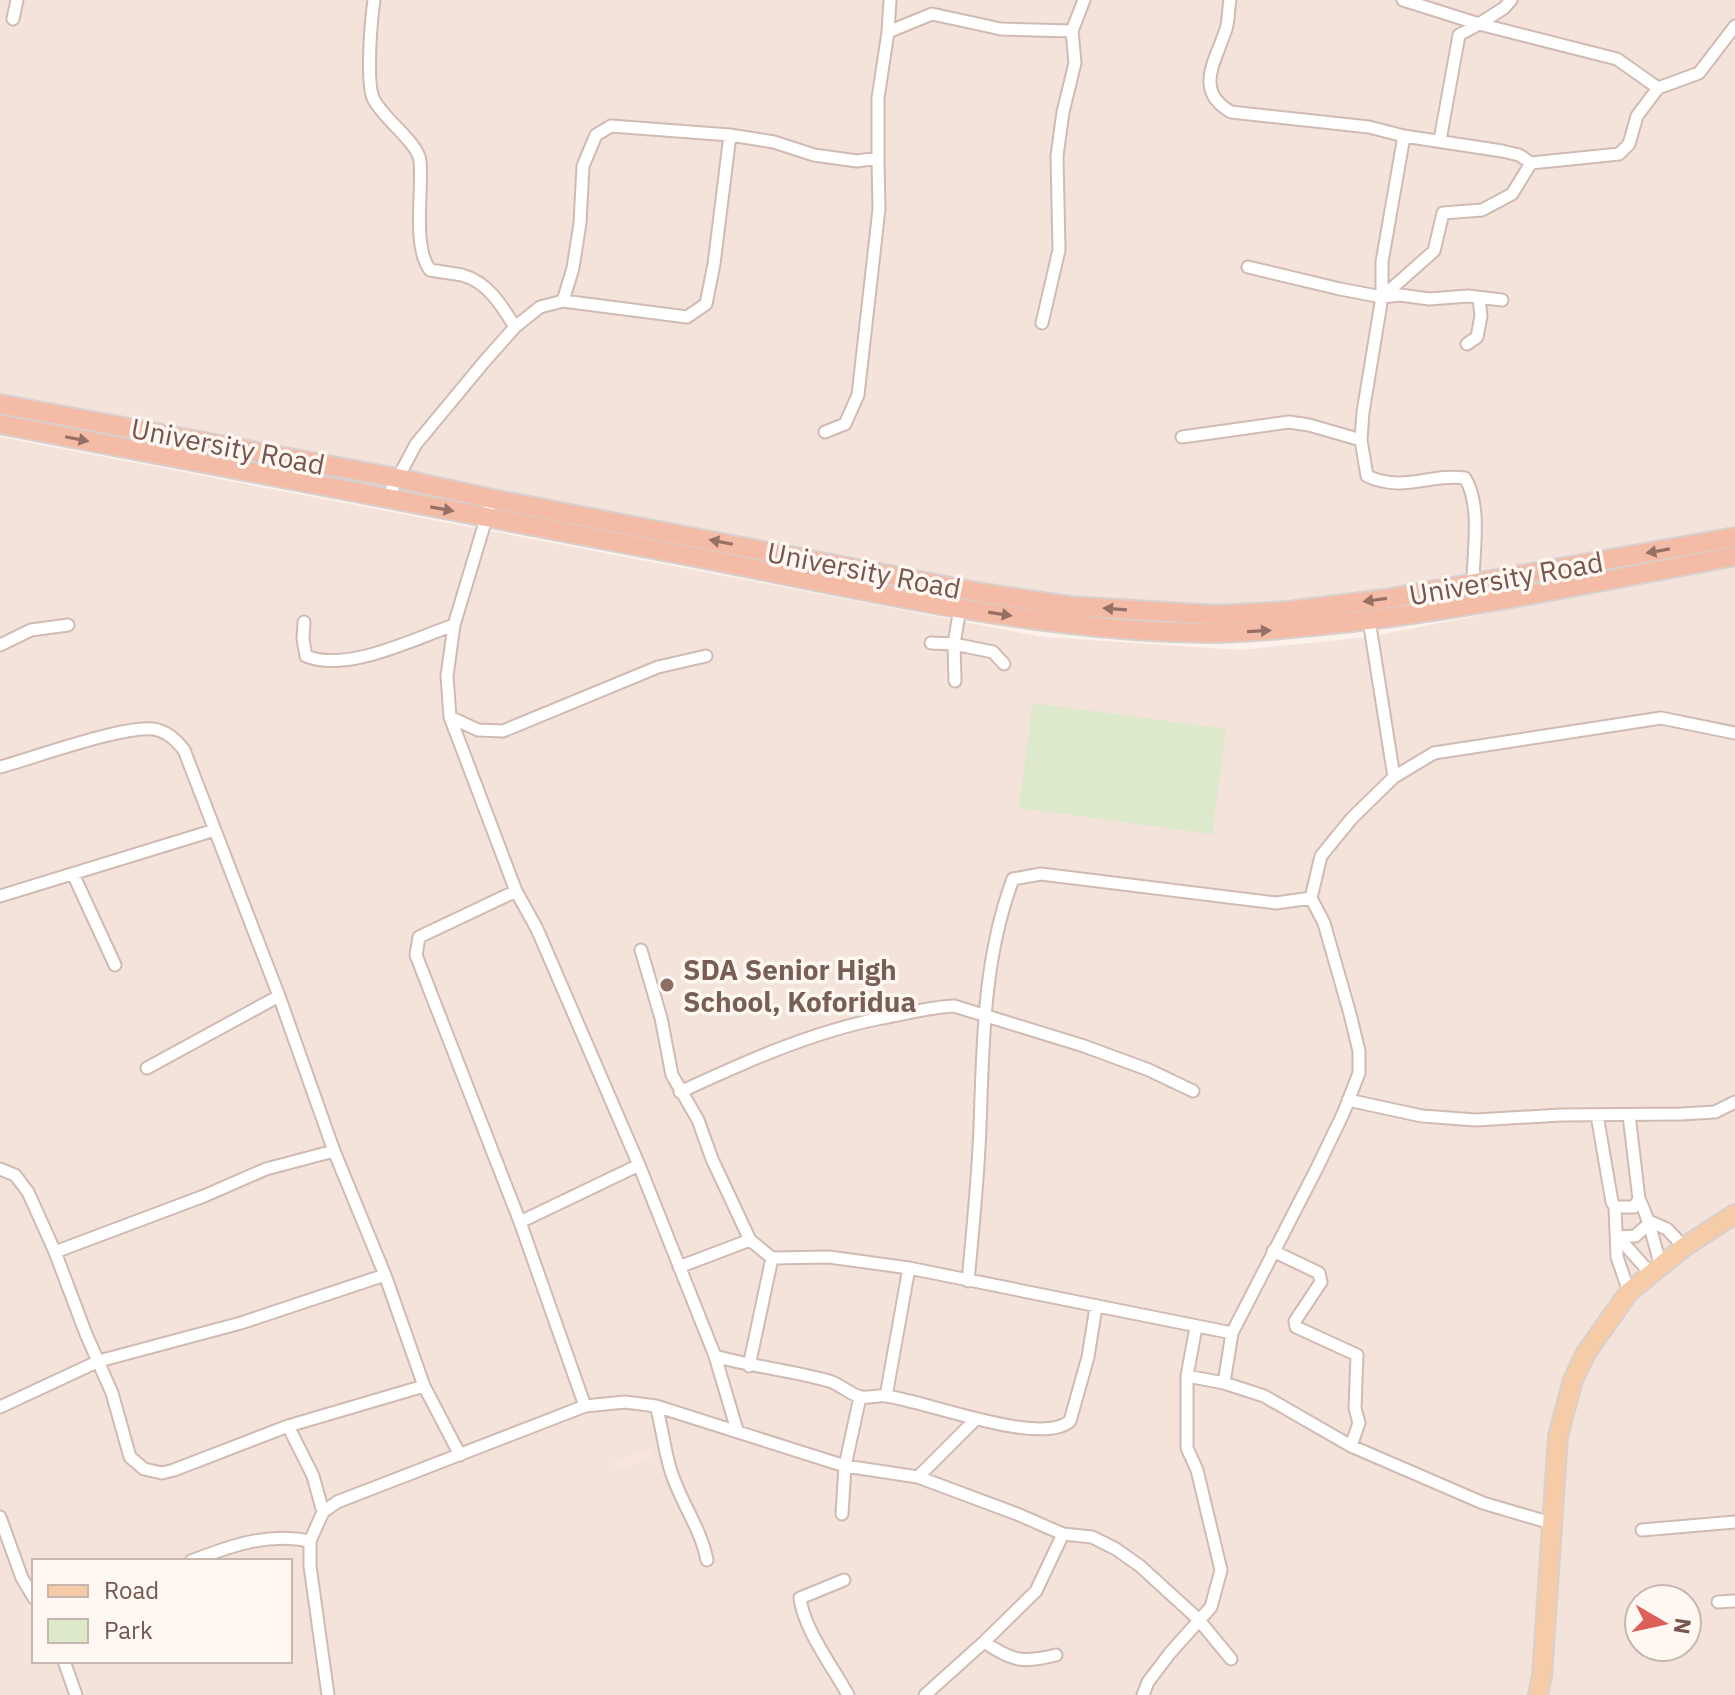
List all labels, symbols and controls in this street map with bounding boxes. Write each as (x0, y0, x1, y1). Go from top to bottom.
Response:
street label: University Road (128, 409, 328, 483)
one-way arrow (64, 433, 89, 446)
one-way arrow (430, 504, 455, 516)
street label: University Road (764, 533, 964, 607)
one-way arrow (709, 536, 734, 548)
street label: University Road (1406, 543, 1606, 613)
one-way arrow (1646, 546, 1671, 558)
one-way arrow (1362, 594, 1387, 607)
one-way arrow (1102, 602, 1127, 615)
one-way arrow (988, 608, 1013, 621)
one-way arrow (1247, 624, 1272, 637)
place label: SDA Senior High School, Koforidua (683, 951, 917, 1020)
marker: SDA Senior High School, Koforidua (658, 976, 676, 994)
legend (32, 1559, 292, 1663)
text: Road (104, 1574, 159, 1606)
north arrow (1623, 1583, 1703, 1663)
text: Park (104, 1614, 153, 1646)
text: N (1668, 1616, 1699, 1636)

